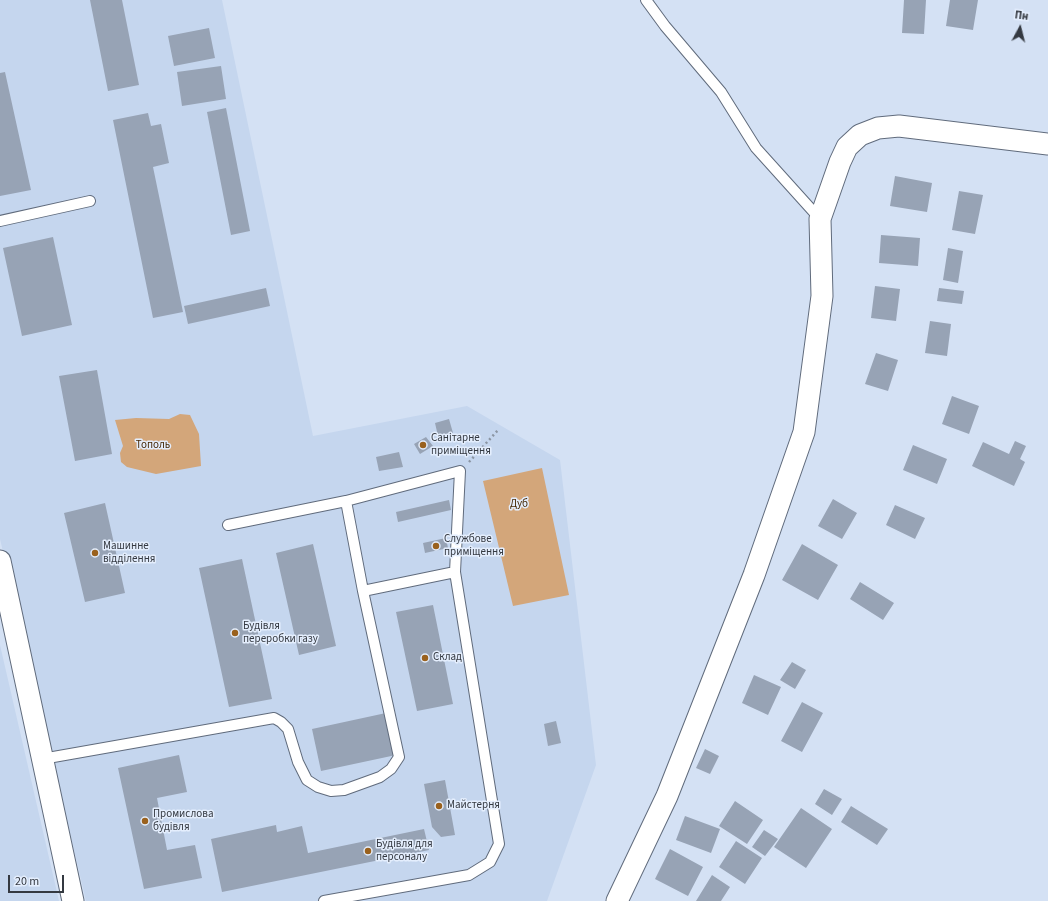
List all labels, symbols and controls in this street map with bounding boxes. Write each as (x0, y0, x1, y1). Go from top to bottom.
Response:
text: Пн (1014, 7, 1029, 24)
north arrow (1000, 8, 1040, 48)
place label: Санітарне приміщення (431, 432, 491, 458)
park label: Тополь (136, 439, 170, 453)
marker: Санітарне приміщення (418, 440, 428, 450)
park label: Дуб (510, 498, 528, 512)
place label: Службове приміщення (444, 533, 504, 559)
place label: Машинне відділення (103, 540, 155, 566)
marker: Службове приміщення (431, 541, 441, 551)
marker: Машинне відділення (90, 548, 100, 558)
place label: Будівля переробки газу (243, 620, 318, 646)
marker: Будівля переробки газу (230, 628, 240, 638)
place label: Склад (433, 651, 462, 665)
marker: Склад (420, 653, 430, 663)
place label: Майстерня (447, 799, 500, 813)
marker: Майстерня (434, 801, 444, 811)
place label: Промислова будівля (153, 808, 213, 834)
marker: Промислова будівля (140, 816, 150, 826)
place label: Будівля для персоналу (376, 838, 433, 864)
marker: Будівля для персоналу (363, 846, 373, 856)
scale bar (10, 867, 66, 893)
text: 20 m (15, 873, 39, 890)

